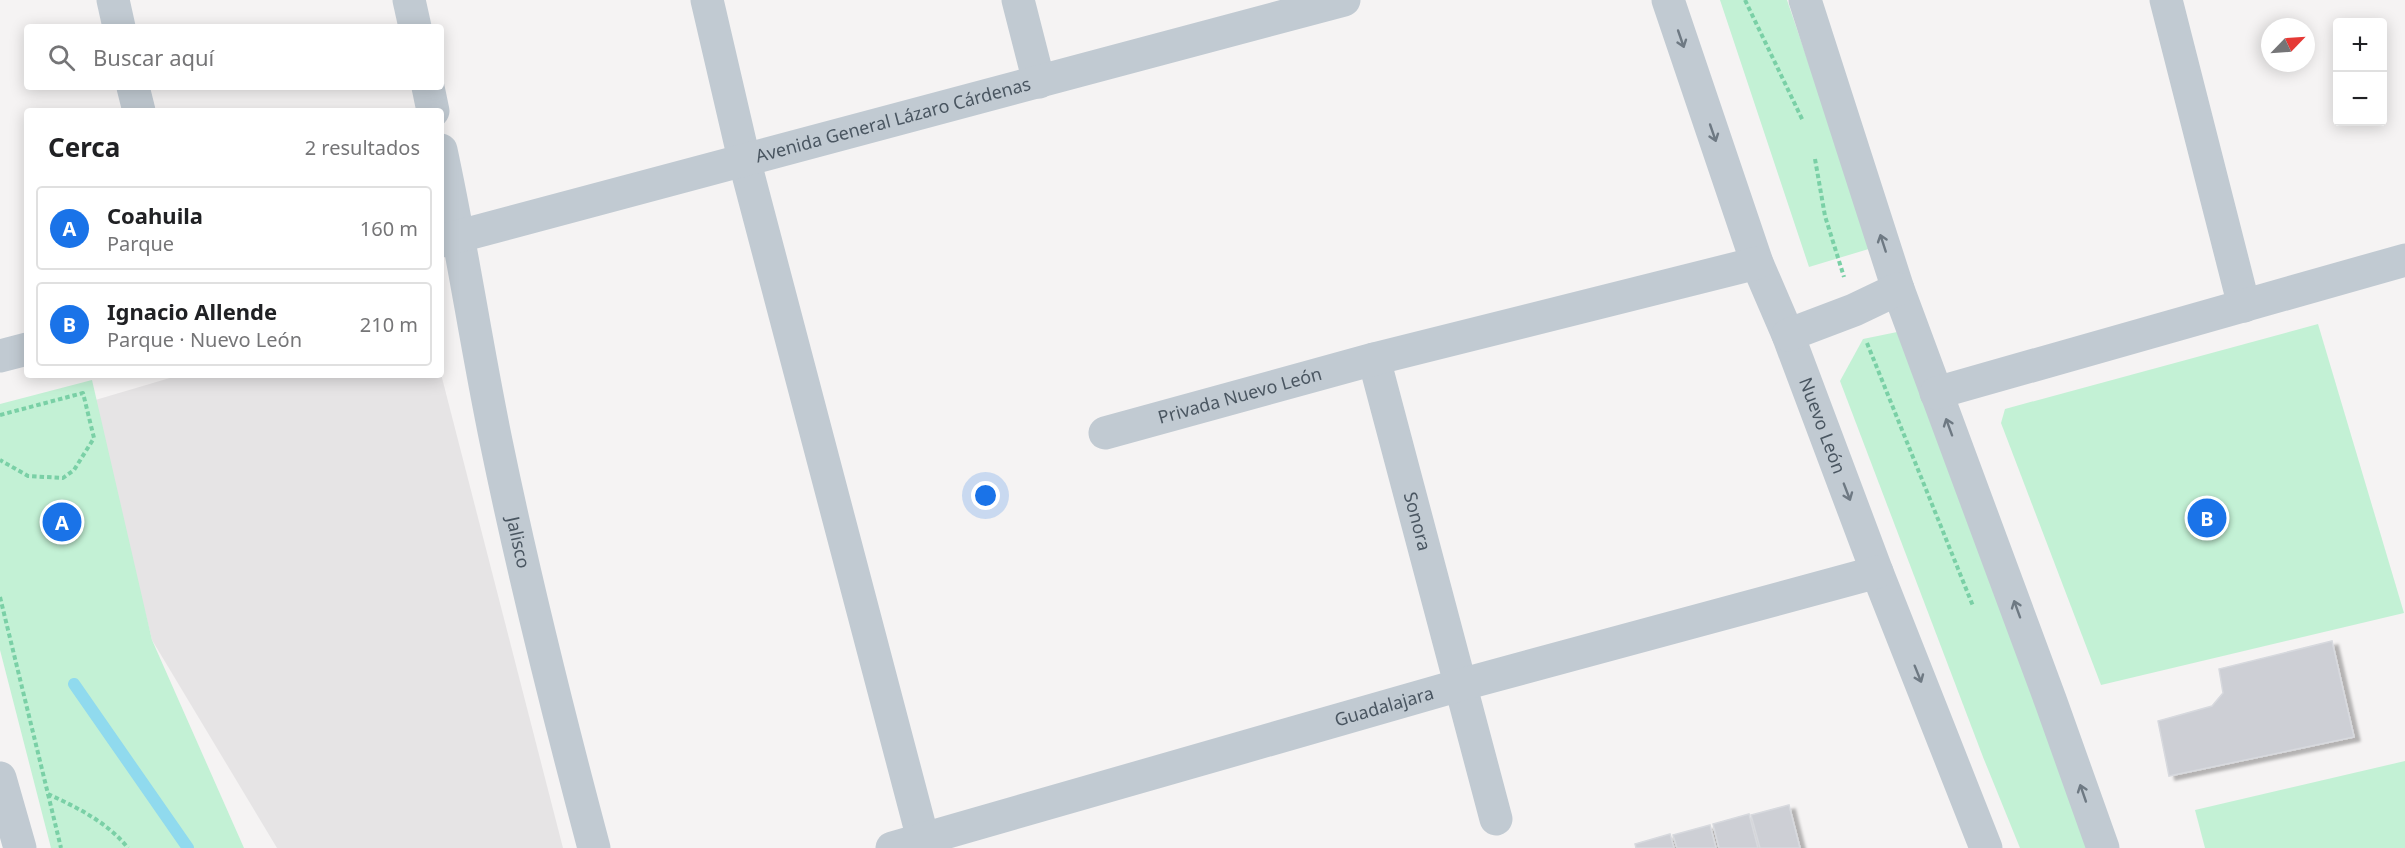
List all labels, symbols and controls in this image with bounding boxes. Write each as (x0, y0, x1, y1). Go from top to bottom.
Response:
north arrow (2261, 18, 2315, 72)
map controls (2333, 18, 2387, 126)
button: + (2333, 18, 2387, 72)
search box (24, 24, 444, 90)
one-way arrow (1676, 29, 1687, 48)
icon: search (45, 41, 78, 74)
text: Buscar aquí (93, 42, 214, 72)
street label: Avenida General Lázaro Cárdenas (753, 71, 1033, 168)
button: − (2333, 72, 2387, 126)
one-way arrow (1708, 123, 1719, 142)
text: Cerca (48, 129, 120, 165)
text: 2 resultados (305, 134, 420, 161)
text: Coahuila (107, 200, 203, 230)
text: A (63, 215, 76, 242)
text: 160 m (360, 215, 418, 242)
text: Parque (107, 230, 174, 257)
one-way arrow (1877, 234, 1888, 253)
text: Ignacio Allende (107, 296, 277, 326)
text: B (63, 311, 76, 338)
text: 210 m (360, 311, 418, 338)
text: Parque · Nuevo León (107, 326, 302, 353)
street label: Privada Nuevo León (1155, 361, 1324, 429)
street label: Nuevo León (1794, 374, 1852, 477)
one-way arrow (1943, 418, 1954, 437)
your location (971, 481, 1000, 510)
one-way arrow (1842, 482, 1853, 501)
street label: Sonora (1399, 489, 1437, 553)
pin: B (2188, 496, 2226, 540)
pin: A (42, 500, 82, 544)
street label: Jalisco (501, 512, 536, 571)
one-way arrow (2011, 601, 2022, 619)
one-way arrow (1913, 664, 1924, 683)
street label: Guadalajara (1331, 680, 1436, 731)
one-way arrow (2077, 784, 2088, 803)

